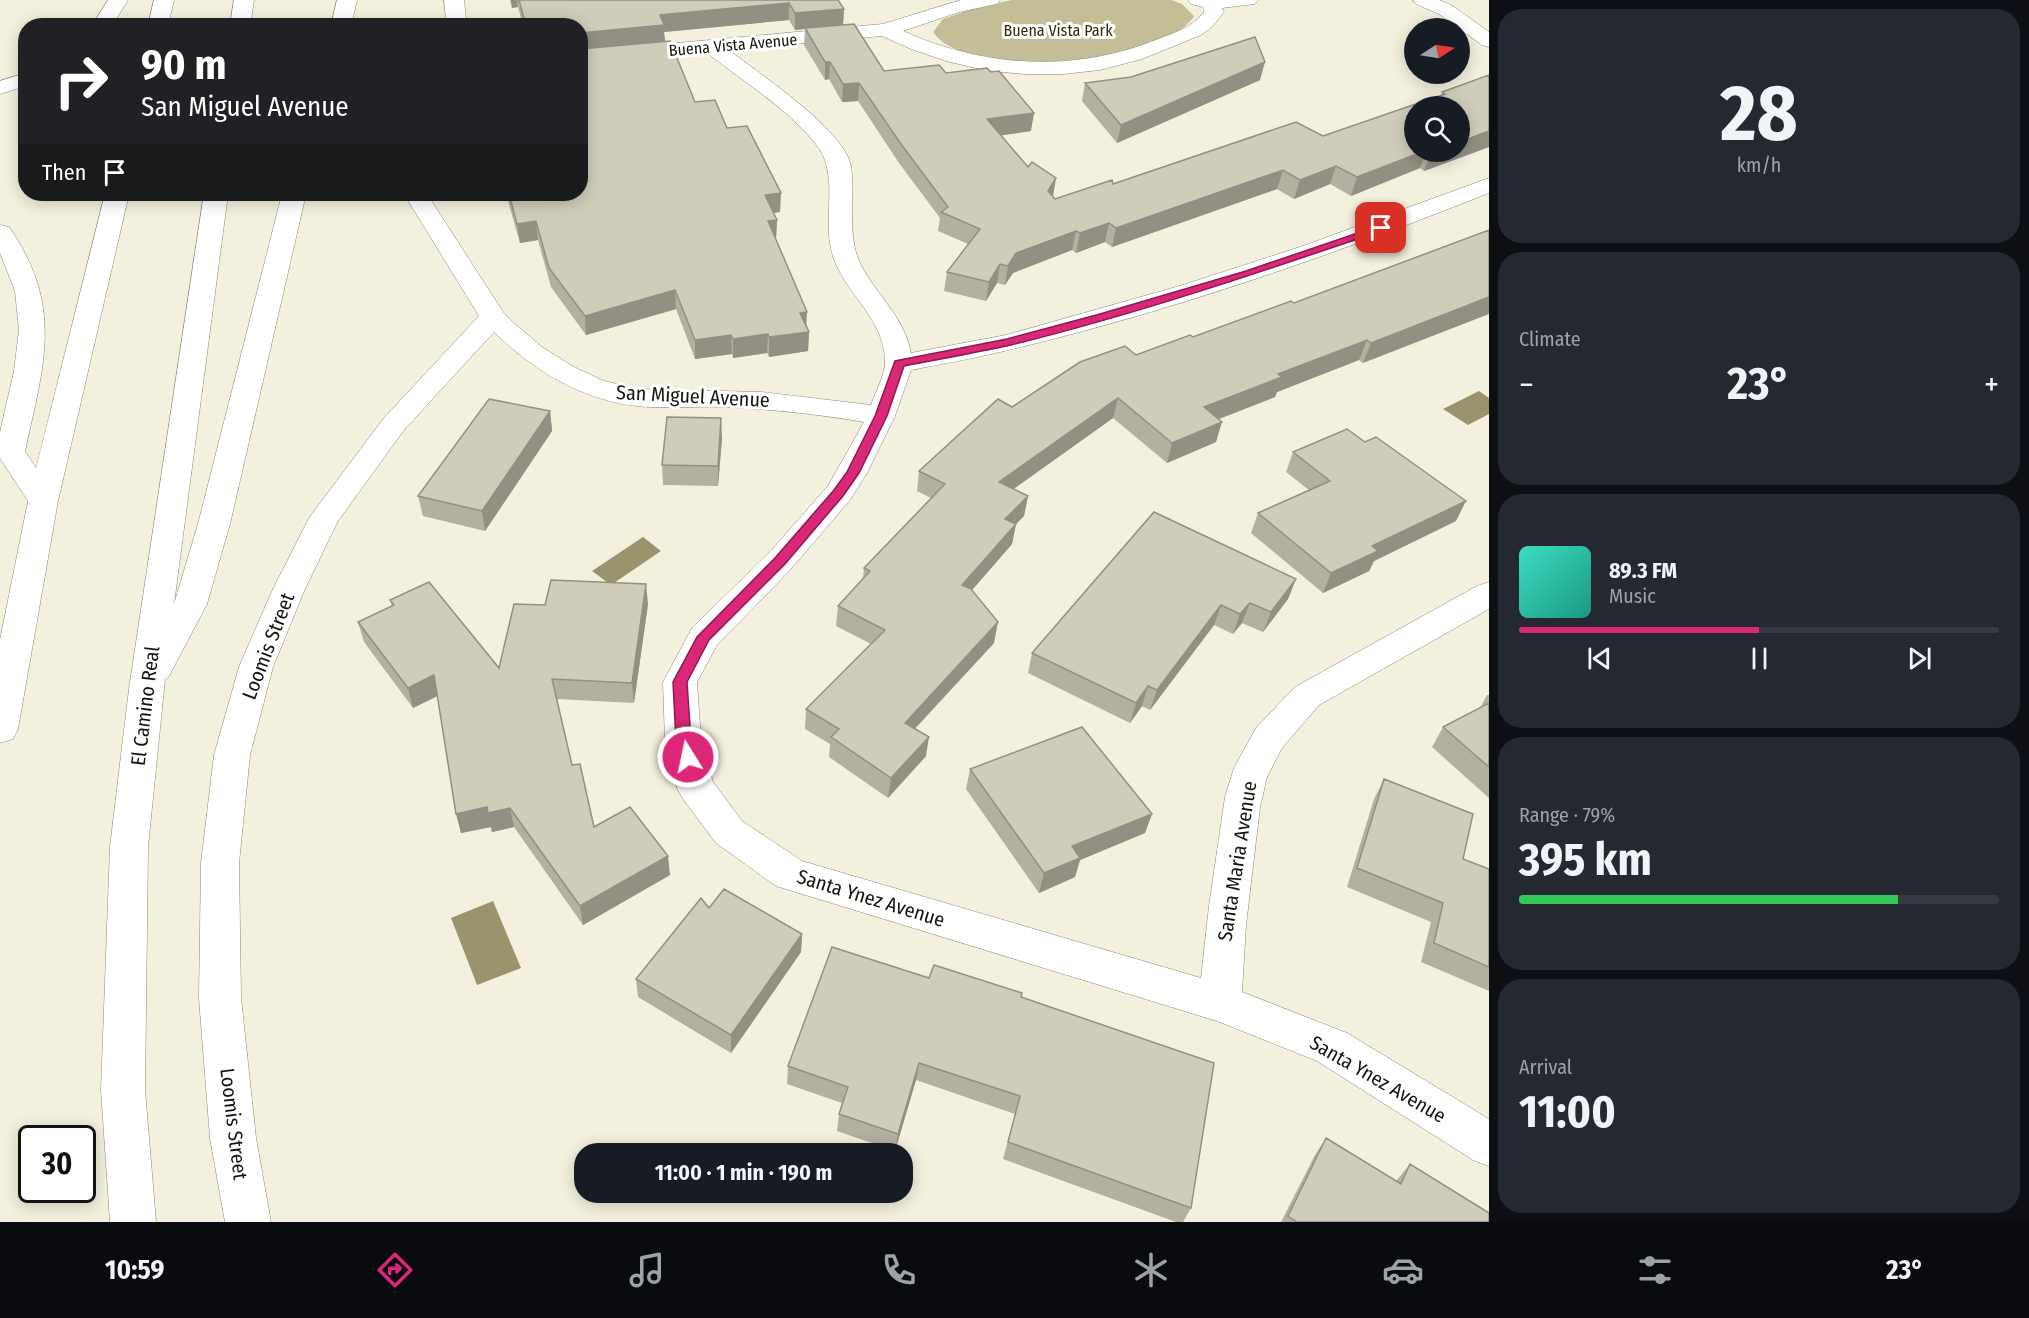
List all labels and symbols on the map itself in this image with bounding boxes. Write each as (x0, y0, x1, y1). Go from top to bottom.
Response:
north arrow (1404, 18, 1470, 84)
park label: Buena Vista Park (1003, 21, 1113, 40)
street label: Buena Vista Avenue (668, 30, 798, 60)
pin (1355, 202, 1406, 253)
street label: San Miguel Avenue (616, 380, 770, 412)
street label: Loomis Street (237, 589, 299, 703)
street label: El Camino Real (126, 645, 164, 767)
position arrow (656, 725, 720, 789)
street label: Santa Maria Avenue (1212, 779, 1262, 943)
street label: Santa Ynez Avenue (794, 864, 948, 932)
street label: Santa Ynez Avenue (1306, 1030, 1450, 1128)
street label: Loomis Street (215, 1067, 253, 1182)
speed limit sign: 30 (18, 1125, 96, 1203)

